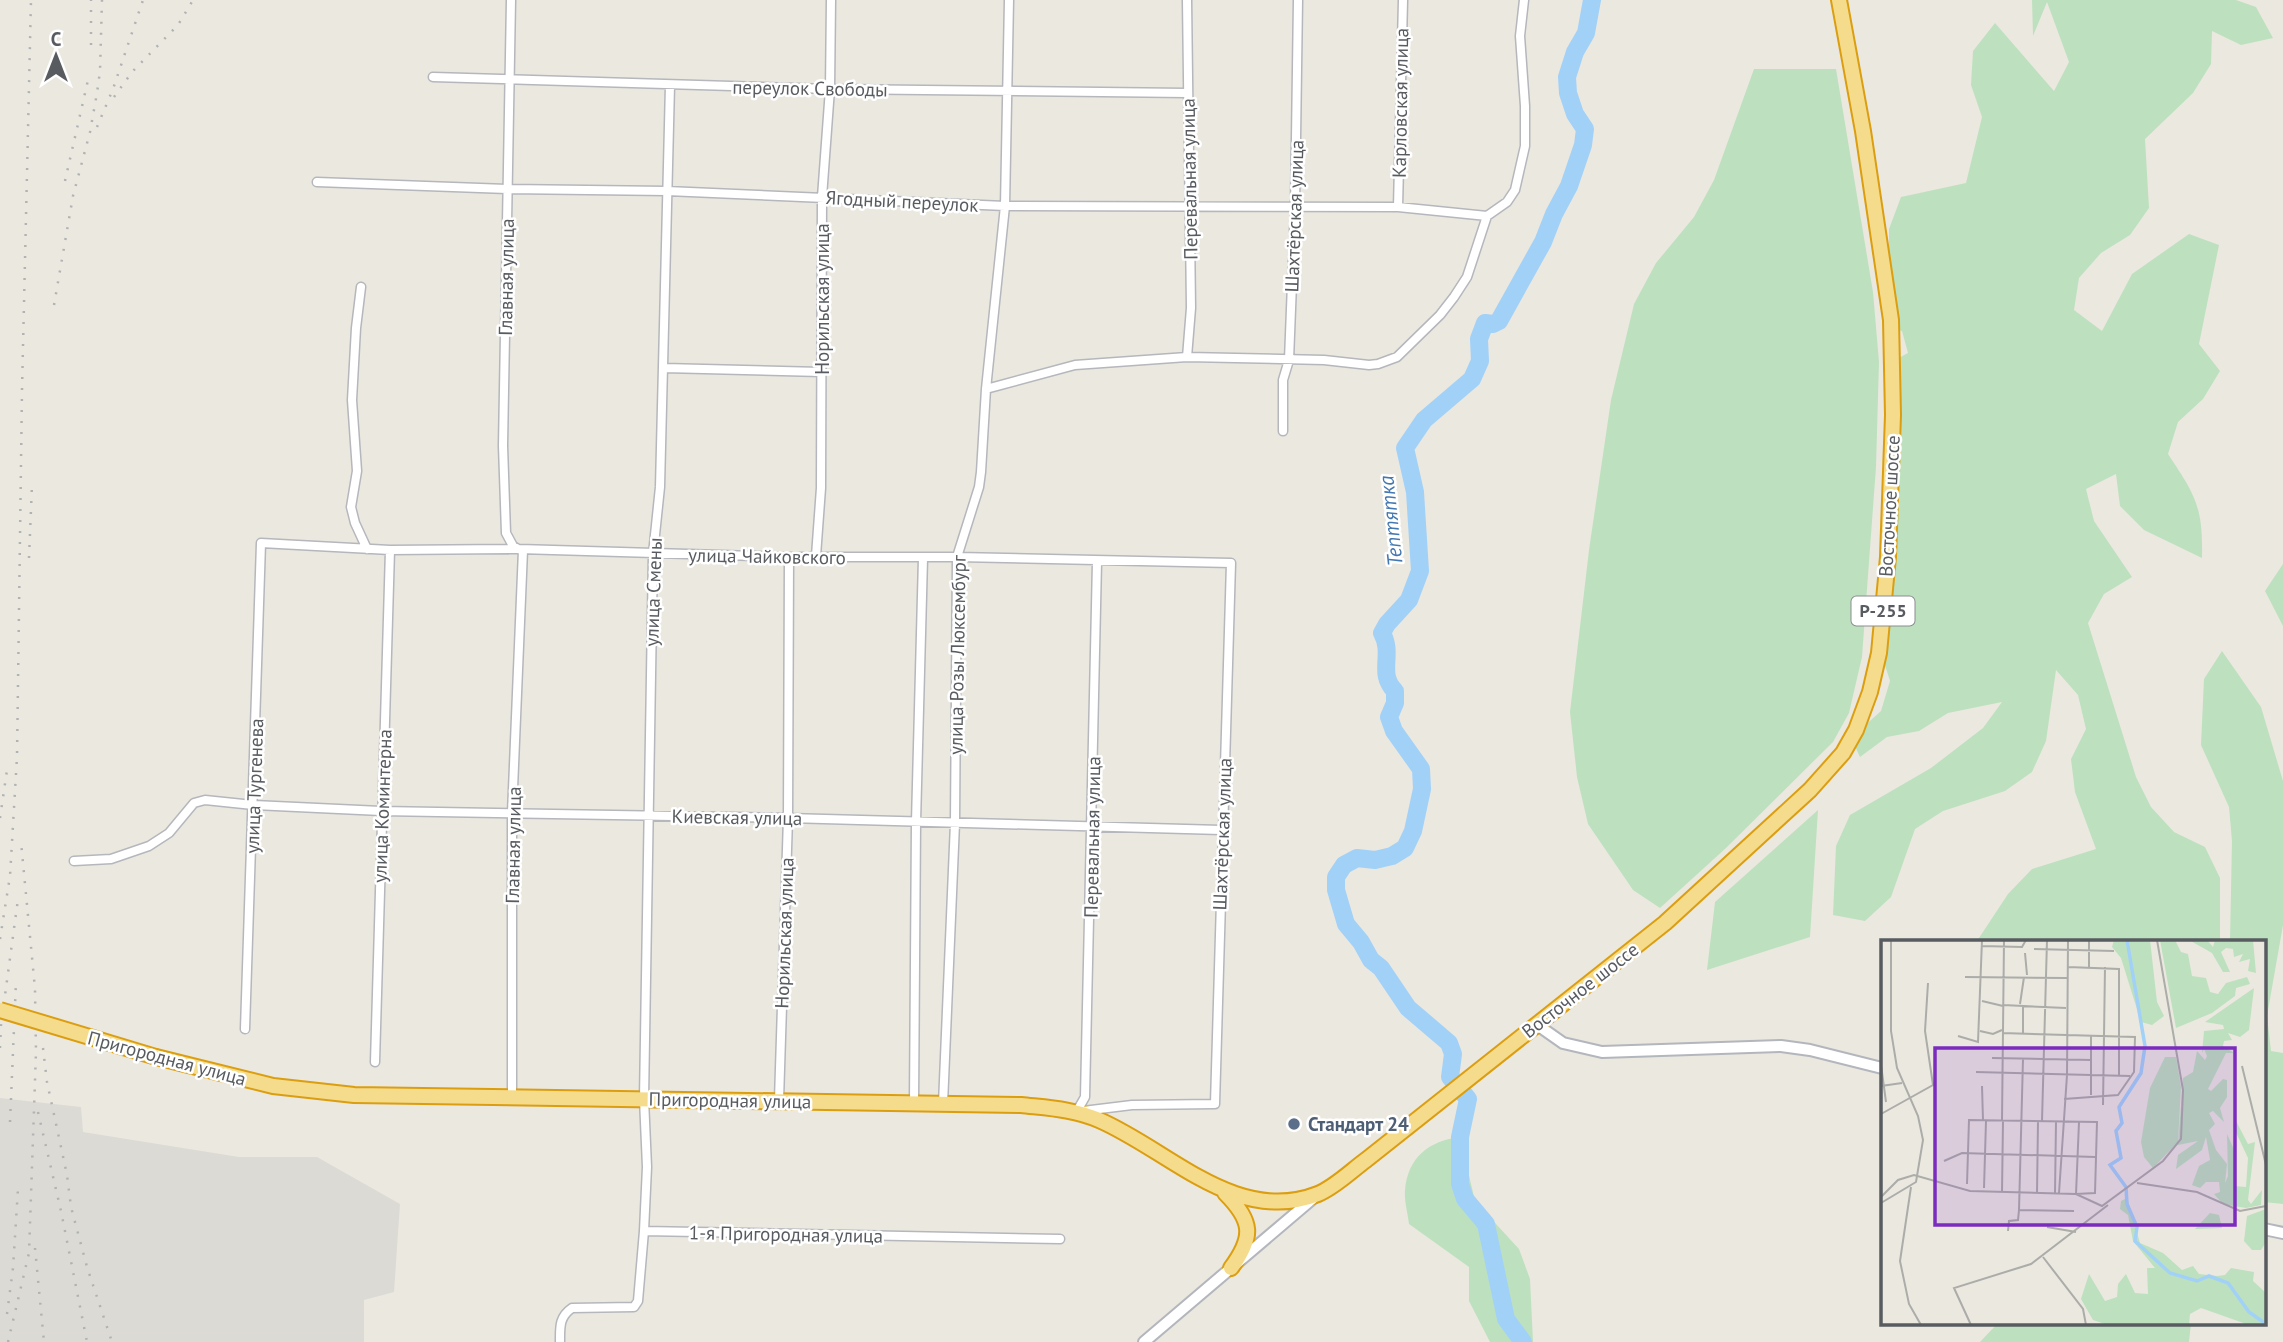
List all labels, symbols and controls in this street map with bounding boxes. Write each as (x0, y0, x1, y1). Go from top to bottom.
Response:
north arrow (21, 21, 91, 91)
text: С (51, 27, 62, 51)
street label: Карловская улица (1387, 28, 1413, 178)
street label: переулок Свободы (732, 75, 888, 101)
street label: Перевальная улица (1176, 98, 1202, 260)
street label: Шахтёрская улица (1279, 139, 1309, 293)
street label: Ягодный переулок (825, 185, 979, 217)
street label: Главная улица (493, 218, 519, 336)
street label: Норильская улица (810, 223, 834, 375)
street label: Восточное шоссе (1873, 435, 1905, 577)
water label: Тептятка (1372, 474, 1409, 568)
street label: улица Смены (639, 537, 667, 647)
street label: улица Чайковского (688, 543, 846, 569)
street label: улица Розы Люксембург (943, 554, 971, 755)
road number: Р-255 (1852, 596, 1914, 626)
street label: улица Тургенева (240, 718, 268, 854)
street label: улица Коминтерна (367, 729, 397, 883)
street label: Перевальная улица (1079, 756, 1105, 918)
street label: Шахтёрская улица (1207, 757, 1237, 911)
street label: Главная улица (500, 786, 526, 904)
street label: Киевская улица (671, 804, 803, 830)
street label: Норильская улица (769, 857, 799, 1009)
street label: Восточное шоссе (1517, 937, 1643, 1043)
inset map (1881, 940, 2266, 1324)
street label: Пригородная улица (85, 1025, 249, 1091)
street label: Пригородная улица (648, 1087, 812, 1113)
place label: Стандарт 24 (1308, 1112, 1409, 1136)
marker: Стандарт 24 (1286, 1116, 1302, 1132)
street label: 1-я Пригородная улица (689, 1220, 883, 1248)

